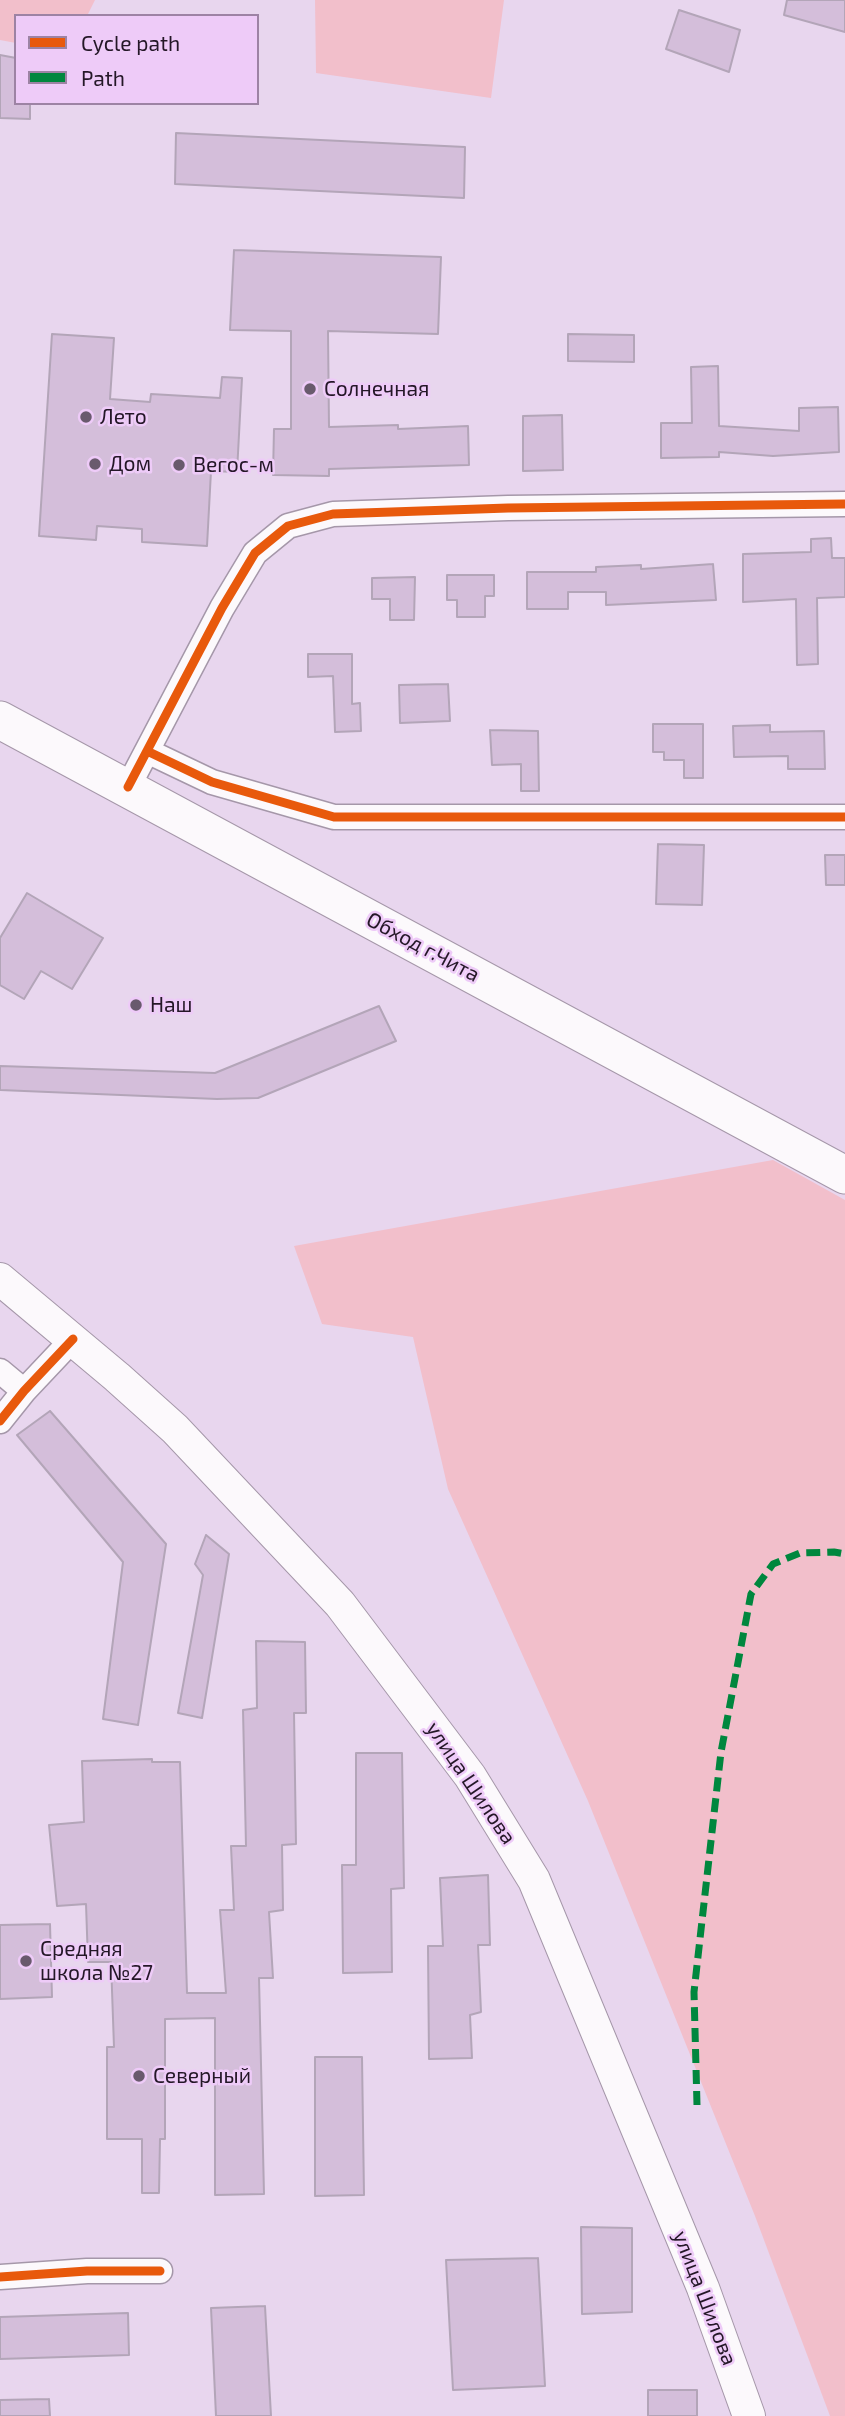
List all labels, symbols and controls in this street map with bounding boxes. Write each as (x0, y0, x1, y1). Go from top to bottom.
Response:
legend (14, 14, 259, 105)
text: Cycle path (81, 30, 180, 55)
text: Path (81, 65, 125, 90)
place label: Солнечная (324, 376, 429, 402)
marker: Солнечная (302, 381, 318, 397)
place label: Лето (100, 404, 147, 430)
marker: Лето (78, 409, 94, 425)
place label: Дом (109, 451, 151, 477)
place label: Вегос-м (193, 452, 274, 478)
marker: Дом (87, 456, 103, 472)
marker: Вегос-м (171, 457, 187, 473)
street label: Обход г.Чита (362, 907, 484, 987)
place label: Наш (150, 992, 193, 1018)
marker: Наш (128, 997, 144, 1013)
street label: улица Шилова (421, 1717, 521, 1849)
place label: Средняя школа №27 (40, 1936, 153, 1986)
marker: Средняя школа №27 (18, 1953, 34, 1969)
place label: Северный (153, 2063, 251, 2089)
marker: Северный (131, 2068, 147, 2084)
street label: улица Шилова (668, 2227, 742, 2369)

